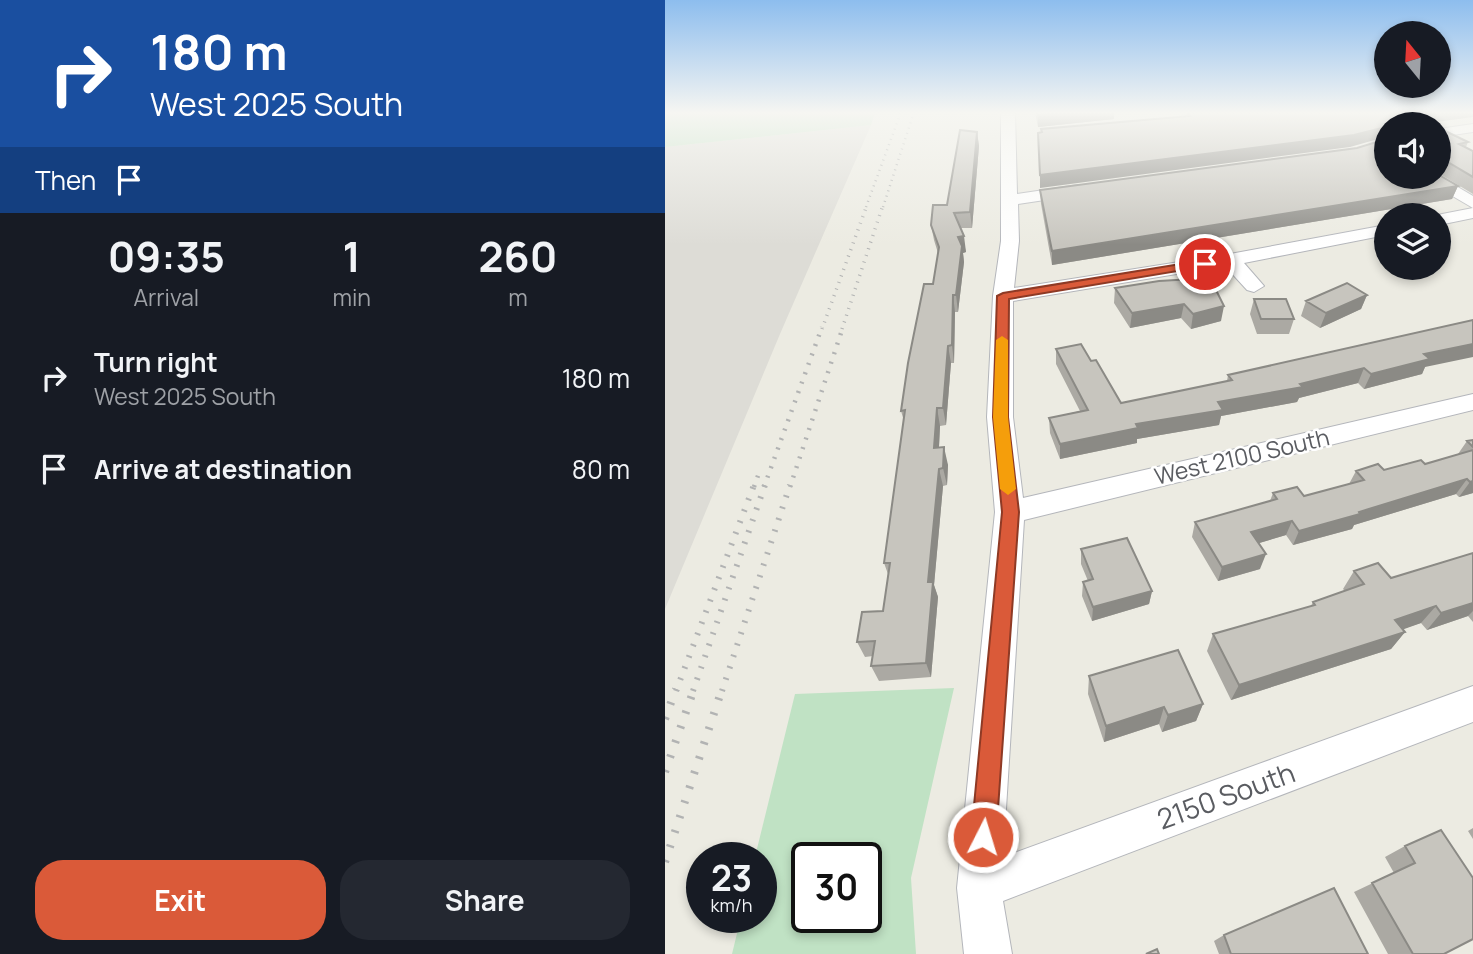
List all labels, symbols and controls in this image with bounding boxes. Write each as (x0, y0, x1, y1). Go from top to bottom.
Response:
text: 180 m (150, 18, 288, 85)
north arrow (1374, 21, 1451, 98)
map controls (1374, 21, 1451, 280)
icon: right (35, 28, 126, 119)
text: West 2025 South (150, 82, 403, 126)
button: sound (1374, 112, 1451, 189)
icon: arrive (110, 161, 148, 199)
text: Then (35, 162, 96, 198)
button: layers (1374, 203, 1451, 280)
text: 09:35 (108, 227, 225, 285)
text: 1 (342, 227, 361, 285)
text: 260 (479, 227, 557, 285)
pin (1175, 234, 1235, 294)
icon: arrive (1186, 245, 1224, 283)
text: Arrival (133, 281, 199, 313)
text: min (332, 281, 371, 313)
text: m (508, 281, 528, 313)
text: Turn right (94, 344, 218, 380)
icon: right (35, 359, 73, 397)
text: 180 m (562, 360, 630, 396)
text: West 2025 South (94, 380, 276, 412)
street label: West 2100 South (1151, 420, 1332, 492)
icon: arrive (35, 450, 73, 488)
text: Arrive at destination (94, 451, 352, 487)
text: 80 m (572, 451, 630, 487)
street label: 2150 South (1151, 753, 1300, 838)
position arrow (946, 800, 1020, 874)
speed limit sign: 30 (791, 842, 882, 933)
text: 23 (711, 854, 752, 902)
button: Exit (35, 860, 326, 940)
button: Share (340, 860, 630, 940)
text: km/h (711, 893, 752, 917)

